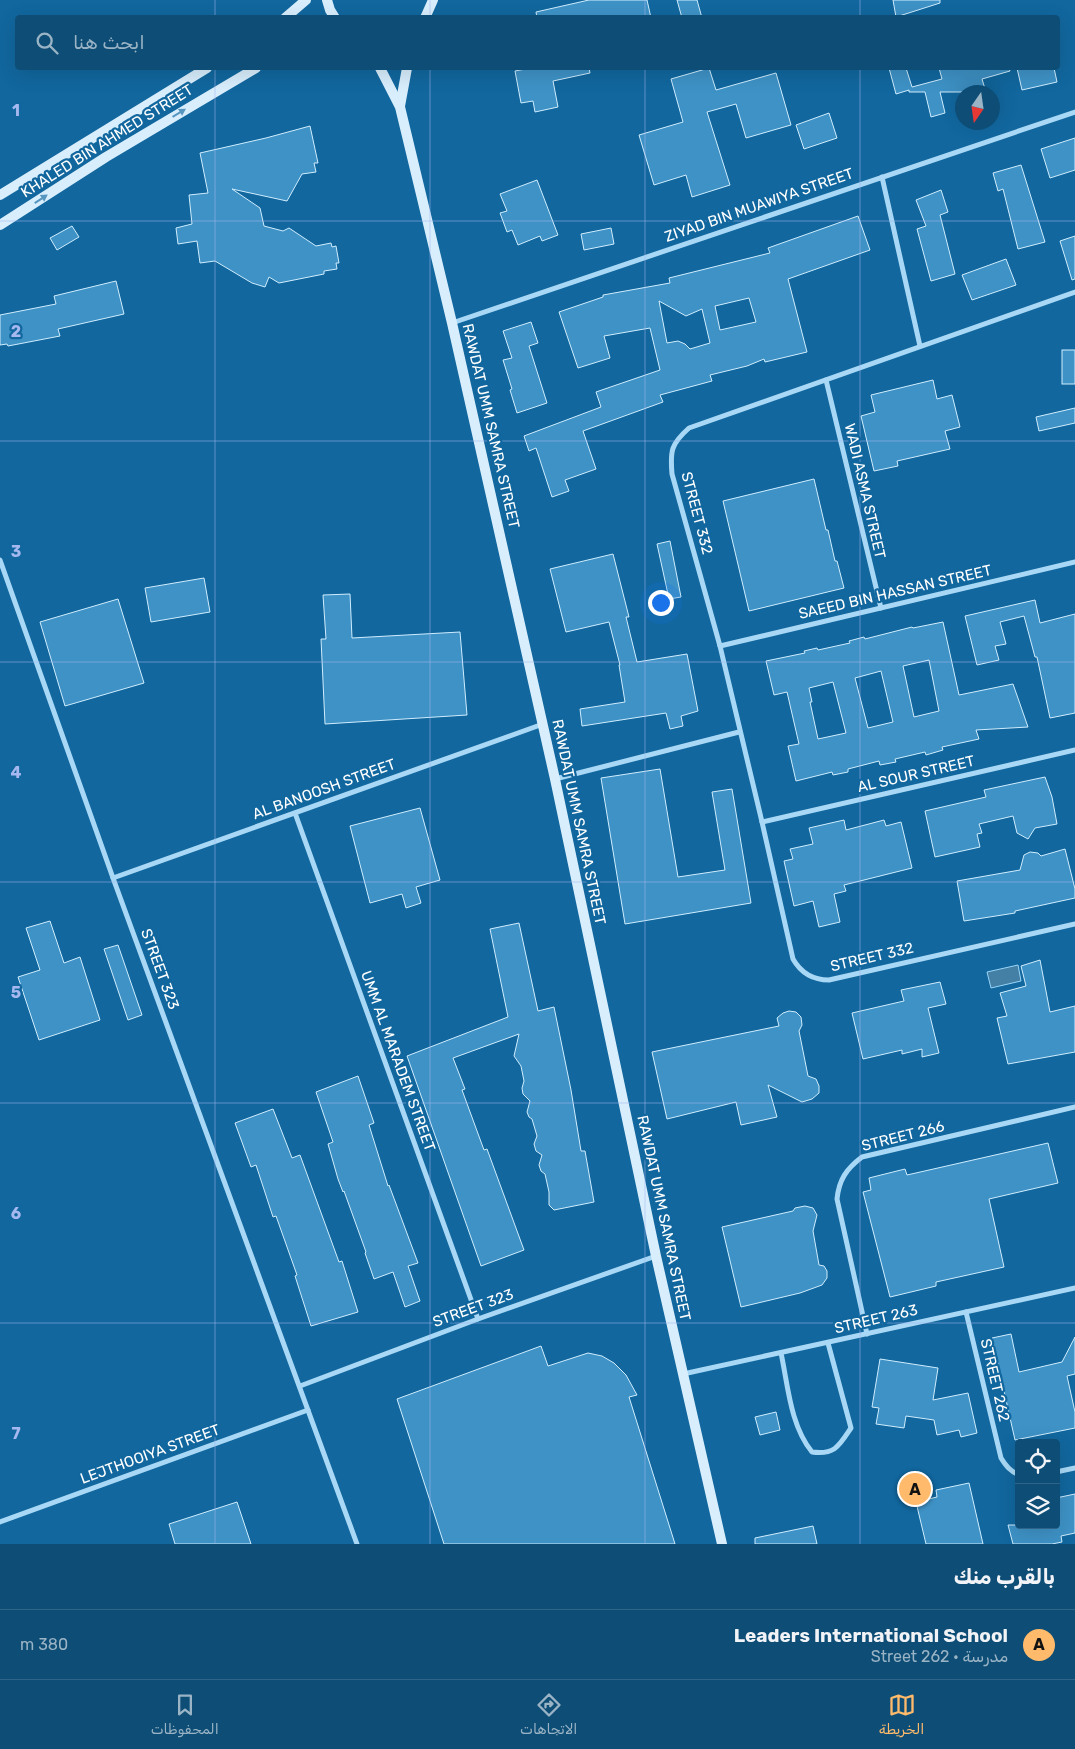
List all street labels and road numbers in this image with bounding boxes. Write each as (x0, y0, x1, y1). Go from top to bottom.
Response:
street label: KHALED BIN AHMED STREET (18, 80, 197, 201)
street label: ZIYAD BIN MUAWIYA STREET (662, 164, 856, 246)
street label: RAWDAT UMM SAMRA STREET (459, 322, 523, 530)
street label: WADI ASMA STREET (841, 422, 889, 561)
street label: STREET 332 (677, 470, 717, 556)
street label: SAEED BIN HASSAN STREET (797, 561, 994, 623)
street label: RAWDAT UMM SAMRA STREET (548, 718, 610, 927)
street label: AL SOUR STREET (856, 752, 977, 796)
street label: AL BANOOSH STREET (250, 755, 398, 823)
street label: STREET 323 (137, 926, 183, 1012)
street label: STREET 332 (829, 939, 915, 975)
street label: UMM AL MARADEM STREET (357, 968, 439, 1154)
street label: RAWDAT UMM SAMRA STREET (633, 1114, 695, 1323)
street label: STREET 266 (860, 1117, 946, 1155)
street label: STREET 323 (430, 1285, 516, 1331)
street label: STREET 263 (833, 1301, 919, 1337)
street label: STREET 262 (977, 1337, 1013, 1423)
street label: LEJTHOOIYA STREET (78, 1420, 223, 1488)

